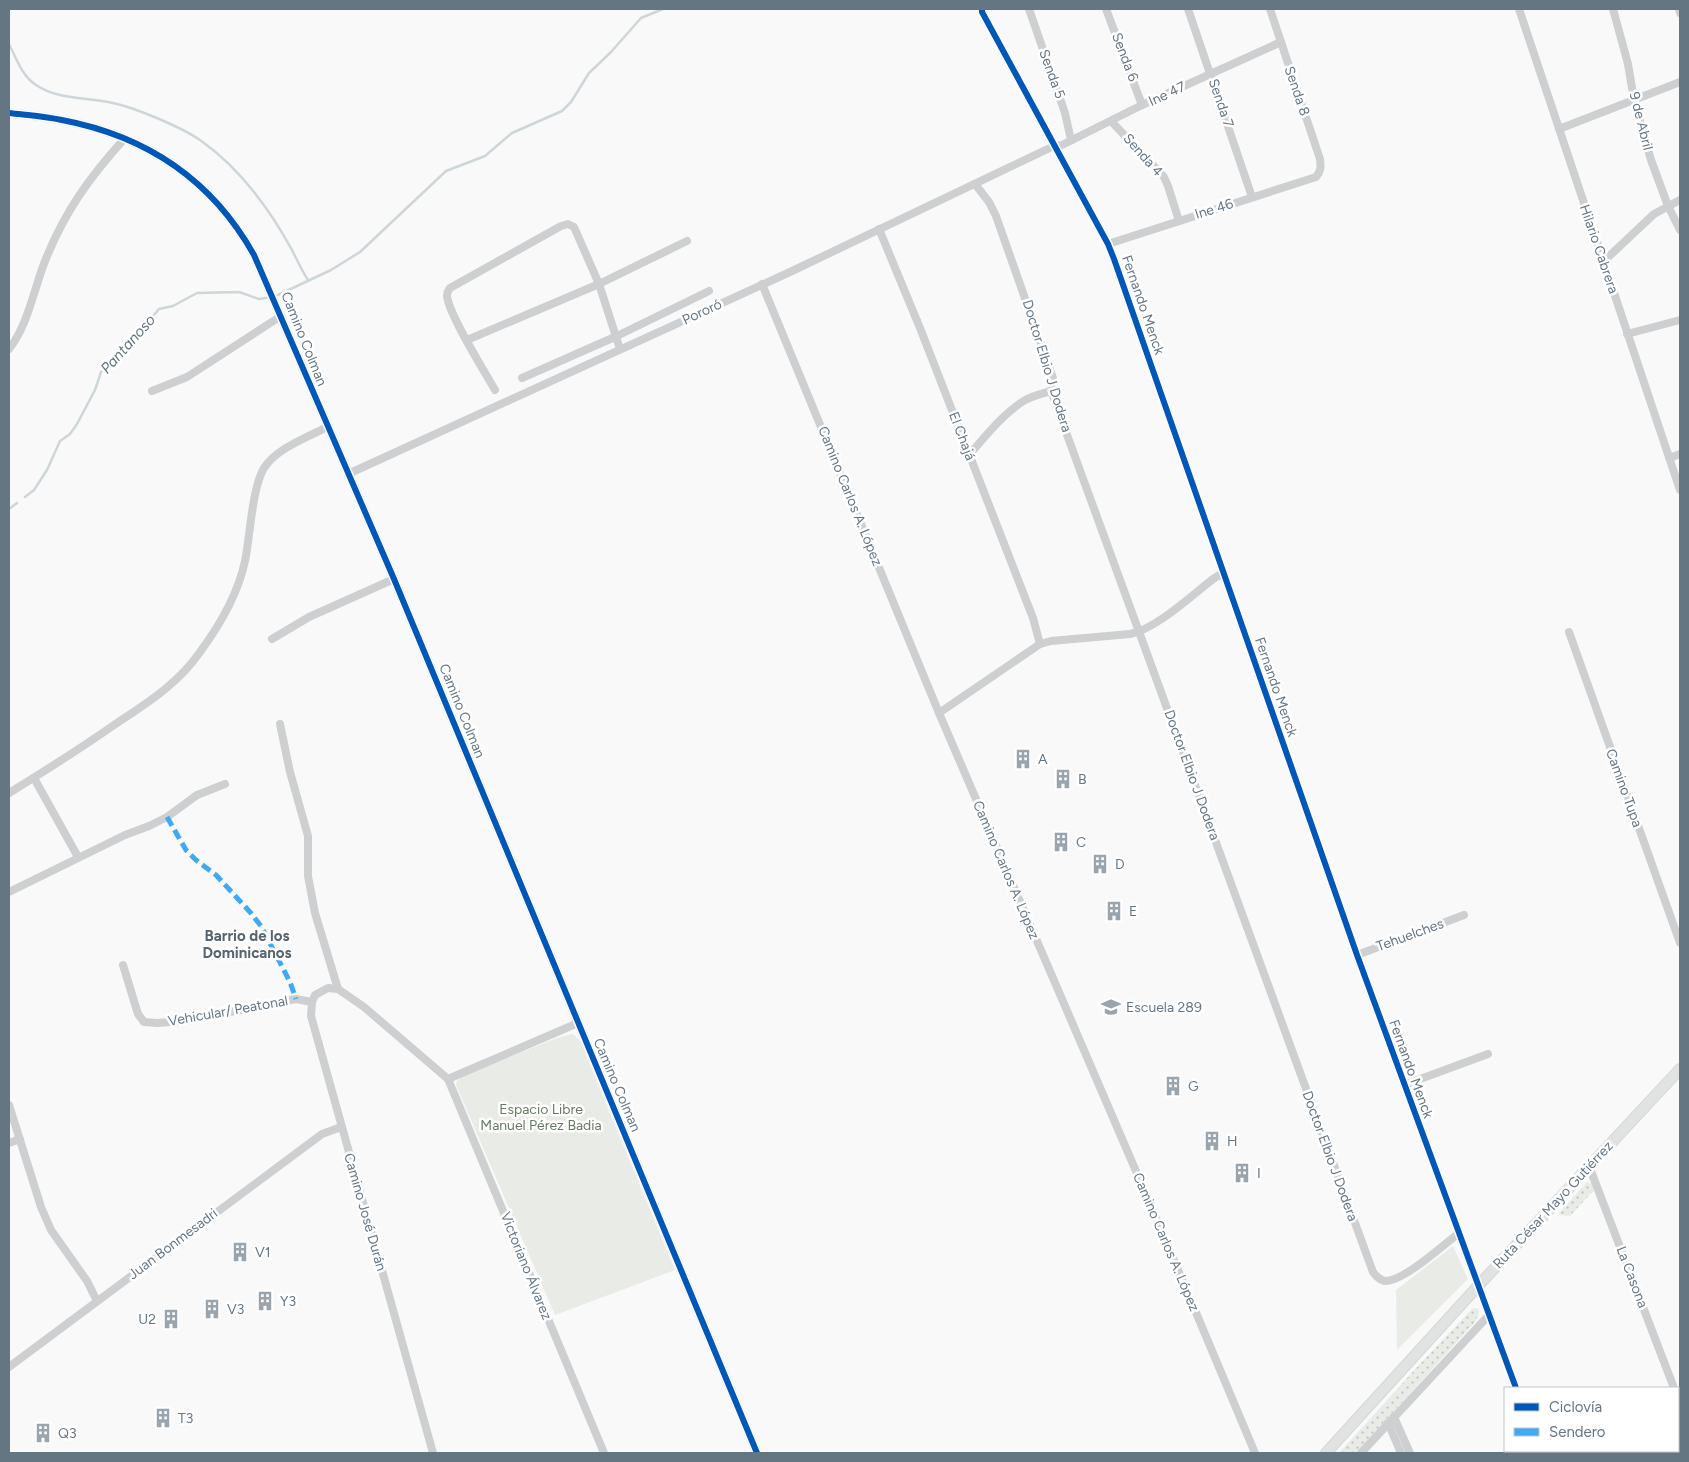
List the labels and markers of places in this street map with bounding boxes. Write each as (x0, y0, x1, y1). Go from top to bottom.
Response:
building icon: A (1012, 748, 1034, 770)
place label: A (1038, 751, 1048, 768)
building icon: B (1052, 768, 1074, 790)
place label: B (1078, 771, 1087, 788)
building icon: C (1050, 831, 1072, 853)
place label: C (1076, 834, 1086, 851)
building icon: D (1089, 853, 1111, 875)
place label: D (1115, 856, 1125, 873)
building icon: E (1103, 900, 1125, 922)
place label: E (1129, 903, 1137, 920)
school or university icon: Escuela 289 (1100, 996, 1122, 1018)
place label: Escuela 289 (1126, 999, 1202, 1016)
building icon: G (1162, 1075, 1184, 1097)
place label: G (1188, 1078, 1199, 1095)
building icon: H (1201, 1130, 1223, 1152)
place label: H (1227, 1133, 1238, 1150)
building icon: I (1231, 1162, 1253, 1184)
place label: I (1257, 1165, 1261, 1182)
building icon: V1 (229, 1241, 251, 1263)
place label: V1 (255, 1244, 270, 1261)
building icon: Y3 (254, 1290, 276, 1312)
place label: Y3 (280, 1293, 296, 1310)
building icon: V3 (201, 1298, 223, 1320)
place label: V3 (227, 1301, 244, 1318)
building icon: U2 (160, 1308, 182, 1330)
place label: U2 (138, 1311, 156, 1328)
building icon: T3 (152, 1407, 174, 1429)
place label: T3 (178, 1410, 193, 1427)
building icon: Q3 (32, 1422, 54, 1444)
place label: Q3 (58, 1425, 77, 1442)

